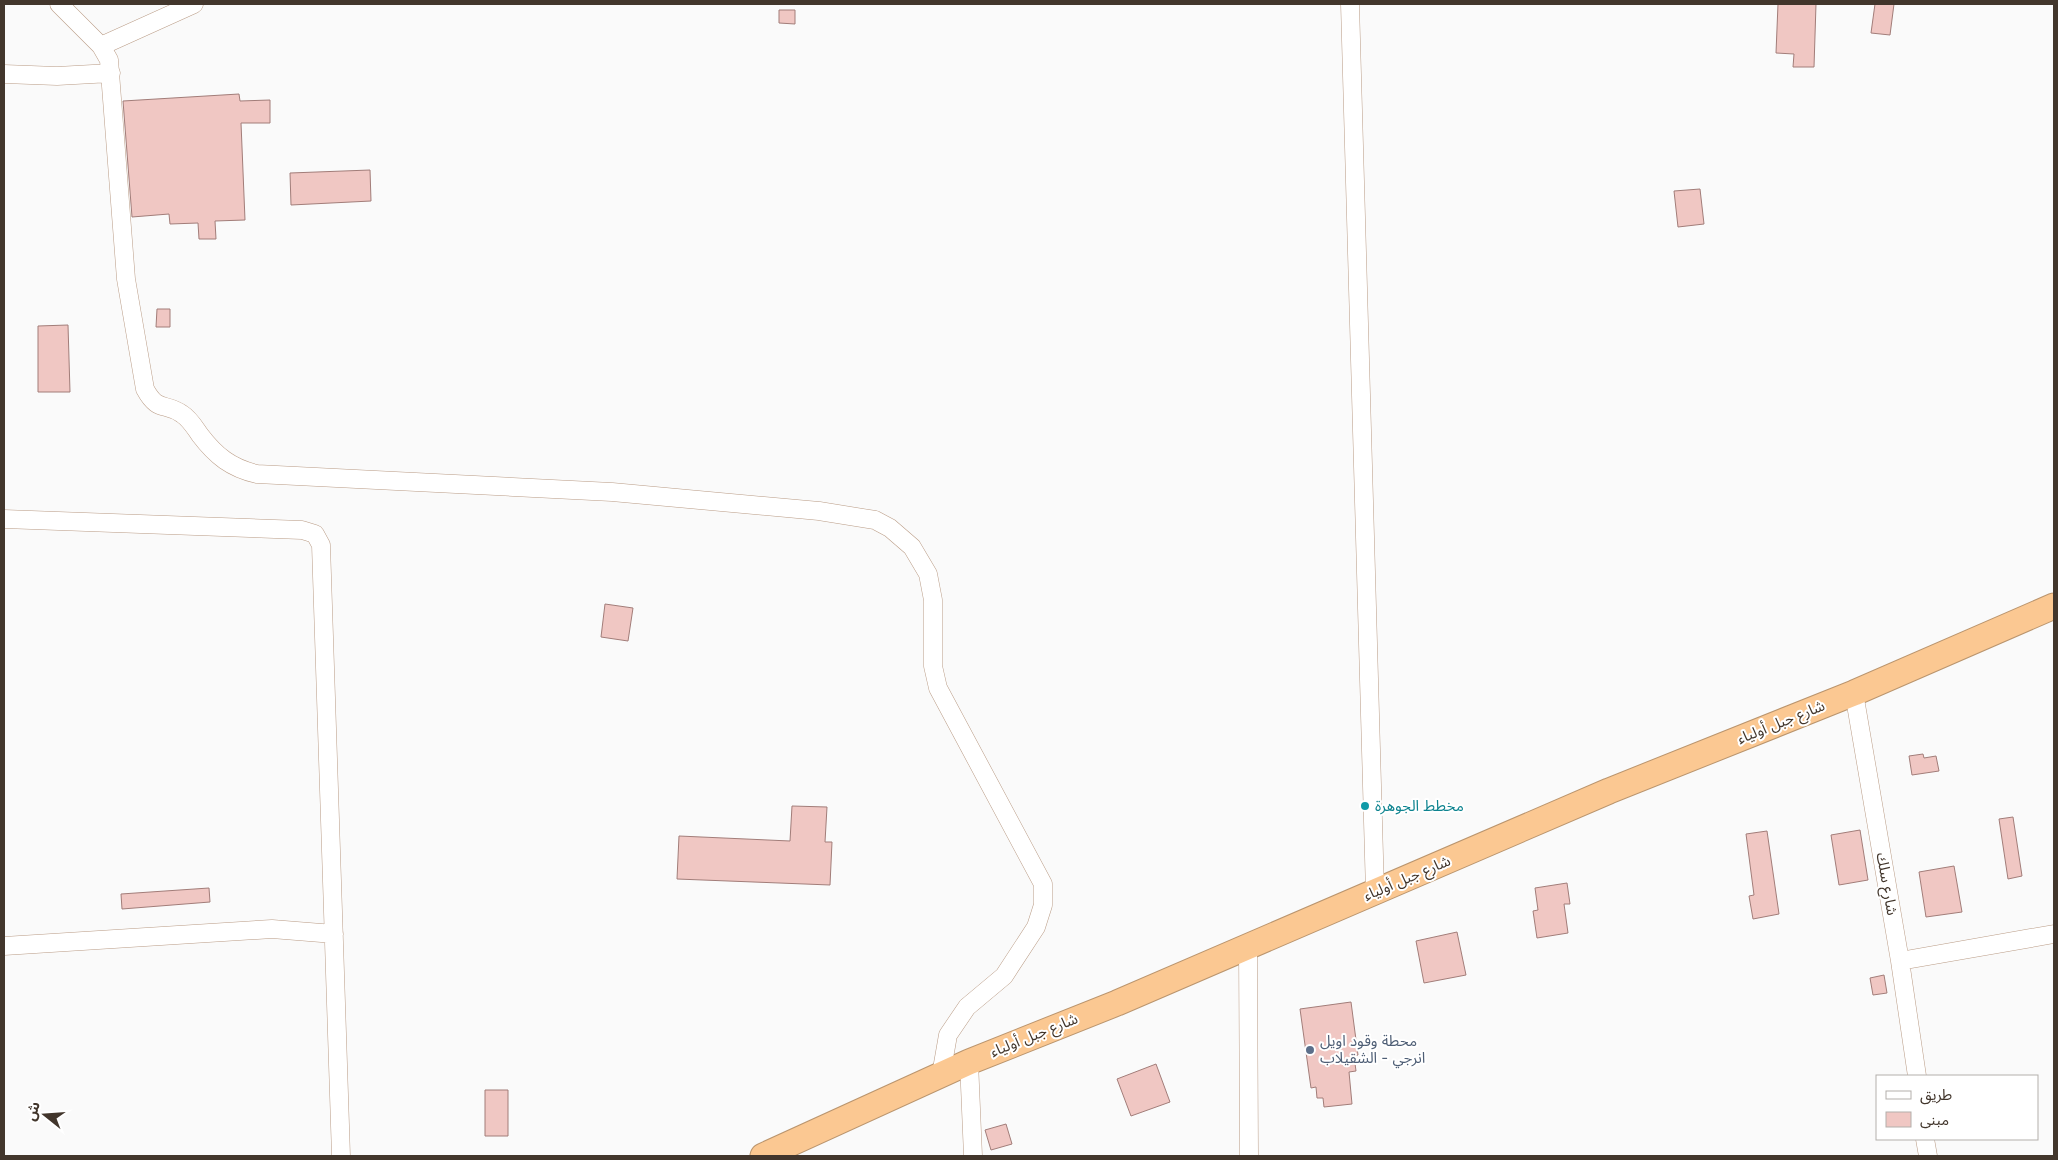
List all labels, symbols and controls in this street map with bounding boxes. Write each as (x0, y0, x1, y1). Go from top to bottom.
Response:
street label: شارع جبل أولياء (1734, 695, 1829, 751)
place label: مخطط الجوهرة (1375, 796, 1464, 815)
marker: مخطط الجوهرة (1359, 800, 1371, 812)
street label: شارع جبل أولياء (1360, 851, 1455, 907)
street label: شارع سلك (1870, 851, 1902, 918)
street label: شارع جبل أولياء (987, 1008, 1082, 1064)
place label: محطة وقود اويل انرجي - الشقيلاب (1320, 1031, 1425, 1069)
marker: محطة وقود اويل انرجي - الشقيلاب (1304, 1044, 1316, 1056)
legend (1876, 1075, 2038, 1140)
text: طريق (1920, 1085, 1952, 1105)
north arrow (20, 1090, 70, 1140)
text: ش (21, 1099, 43, 1123)
text: مبنى (1920, 1110, 1949, 1129)

